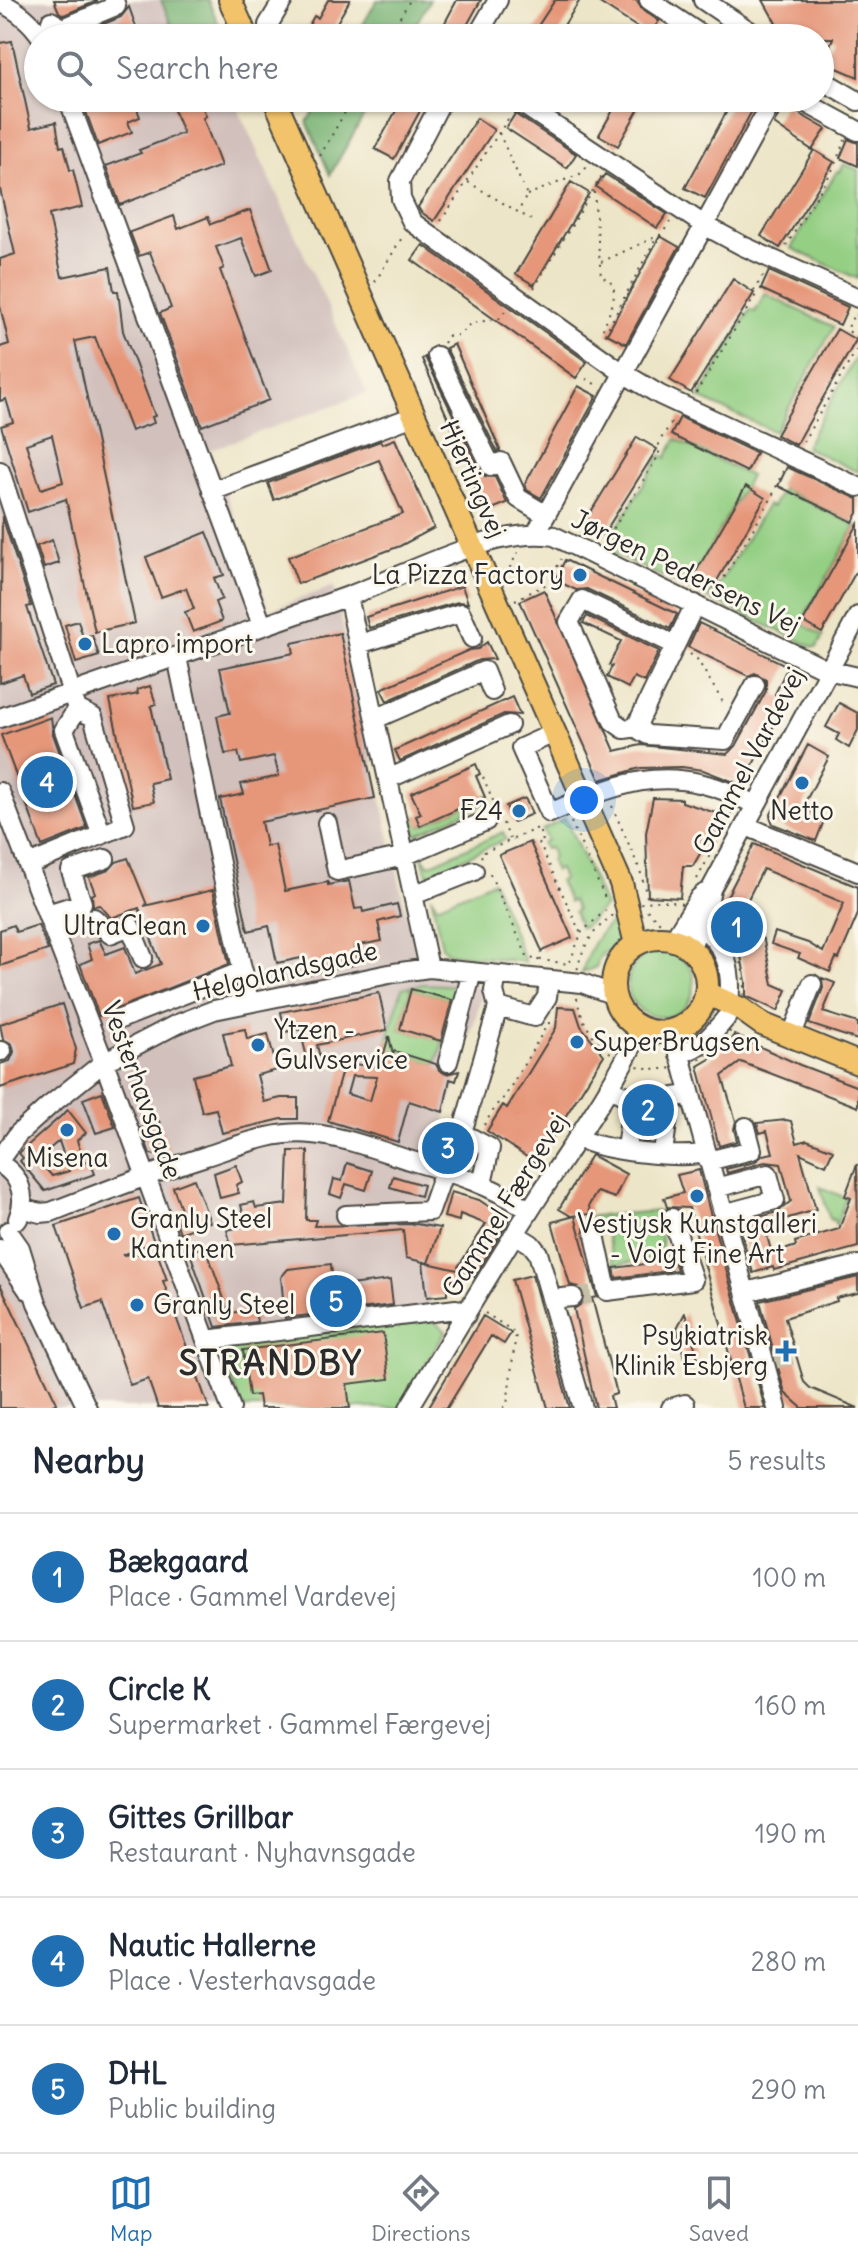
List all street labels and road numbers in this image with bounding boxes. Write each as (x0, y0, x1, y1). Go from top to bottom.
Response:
street label: Hjertingvej (433, 415, 514, 543)
street label: Jørgen Pedersens Vej (567, 502, 806, 641)
street label: Gammel Vardevej (685, 662, 812, 860)
street label: Helgolandsgade (189, 933, 381, 1008)
street label: Vesterhavsgade (95, 996, 190, 1183)
street label: Gammel Færgevej (435, 1106, 575, 1303)

